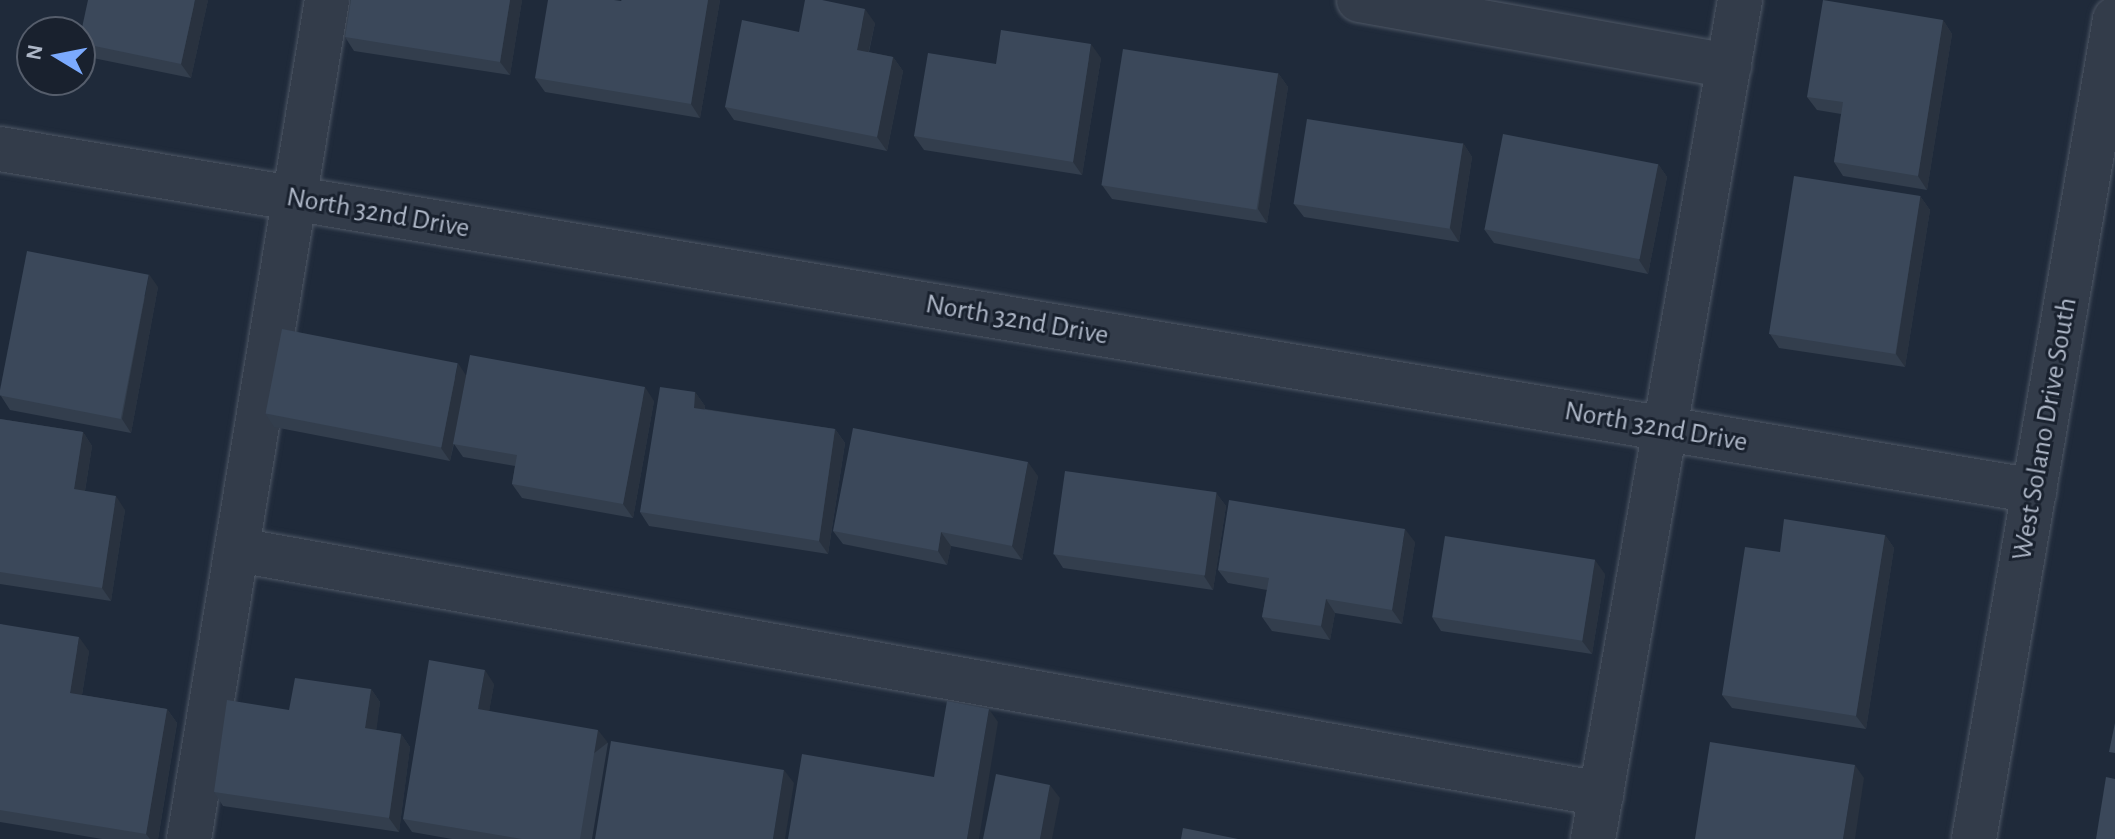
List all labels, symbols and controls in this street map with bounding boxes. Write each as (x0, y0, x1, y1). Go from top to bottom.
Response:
north arrow (16, 16, 96, 96)
text: N (22, 43, 46, 62)
street label: North 32nd Drive (284, 180, 472, 246)
street label: North 32nd Drive (923, 287, 1111, 353)
street label: West Solano Drive South (2005, 295, 2085, 563)
street label: North 32nd Drive (1562, 394, 1750, 460)

